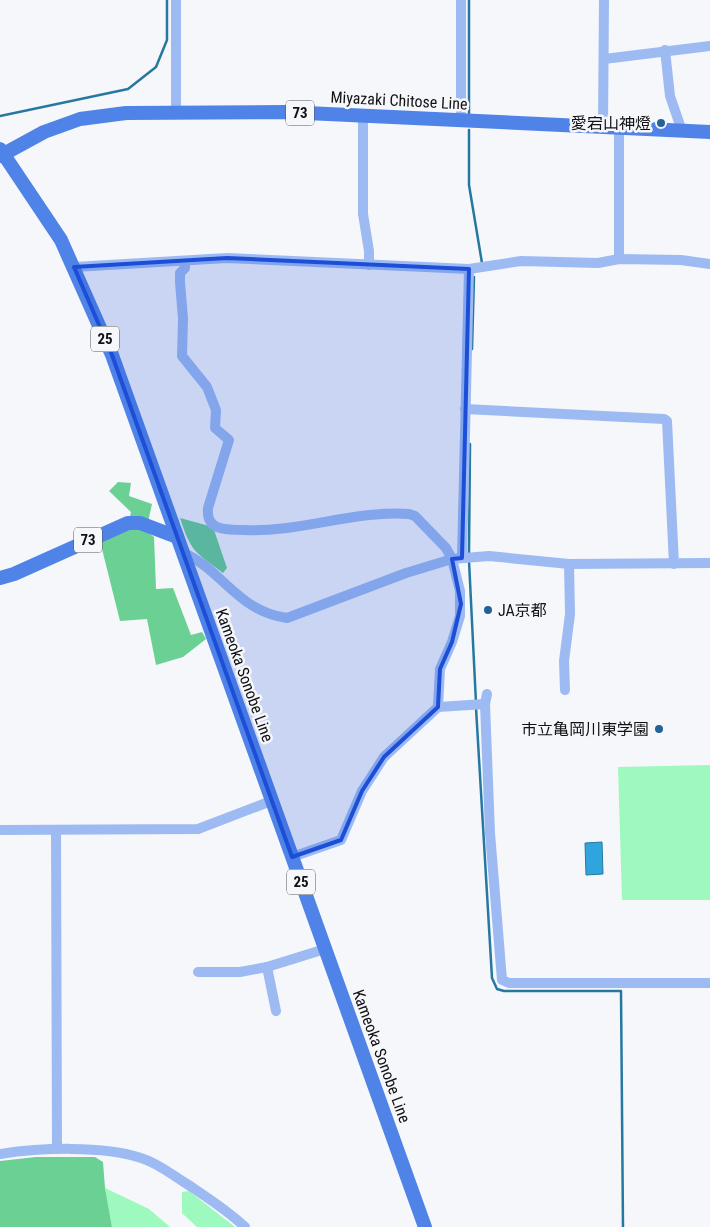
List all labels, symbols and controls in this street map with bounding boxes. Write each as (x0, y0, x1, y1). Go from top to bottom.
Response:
street label: Miyazaki Chitose Line (330, 87, 468, 114)
road number: 73 (286, 100, 314, 126)
place label: 愛宕山神燈 (571, 114, 651, 133)
marker: 愛宕山神燈 (655, 117, 667, 129)
road number: 25 (91, 326, 119, 352)
road number: 73 (74, 528, 102, 552)
place label: JA京都 (498, 601, 547, 620)
marker: JA京都 (482, 604, 494, 616)
street label: Kameoka Sonobe Line (212, 606, 277, 744)
place label: 市立亀岡川東学園 (521, 720, 649, 739)
marker: 市立亀岡川東学園 (653, 723, 665, 735)
road number: 25 (287, 870, 315, 894)
street label: Kameoka Sonobe Line (349, 987, 414, 1125)

